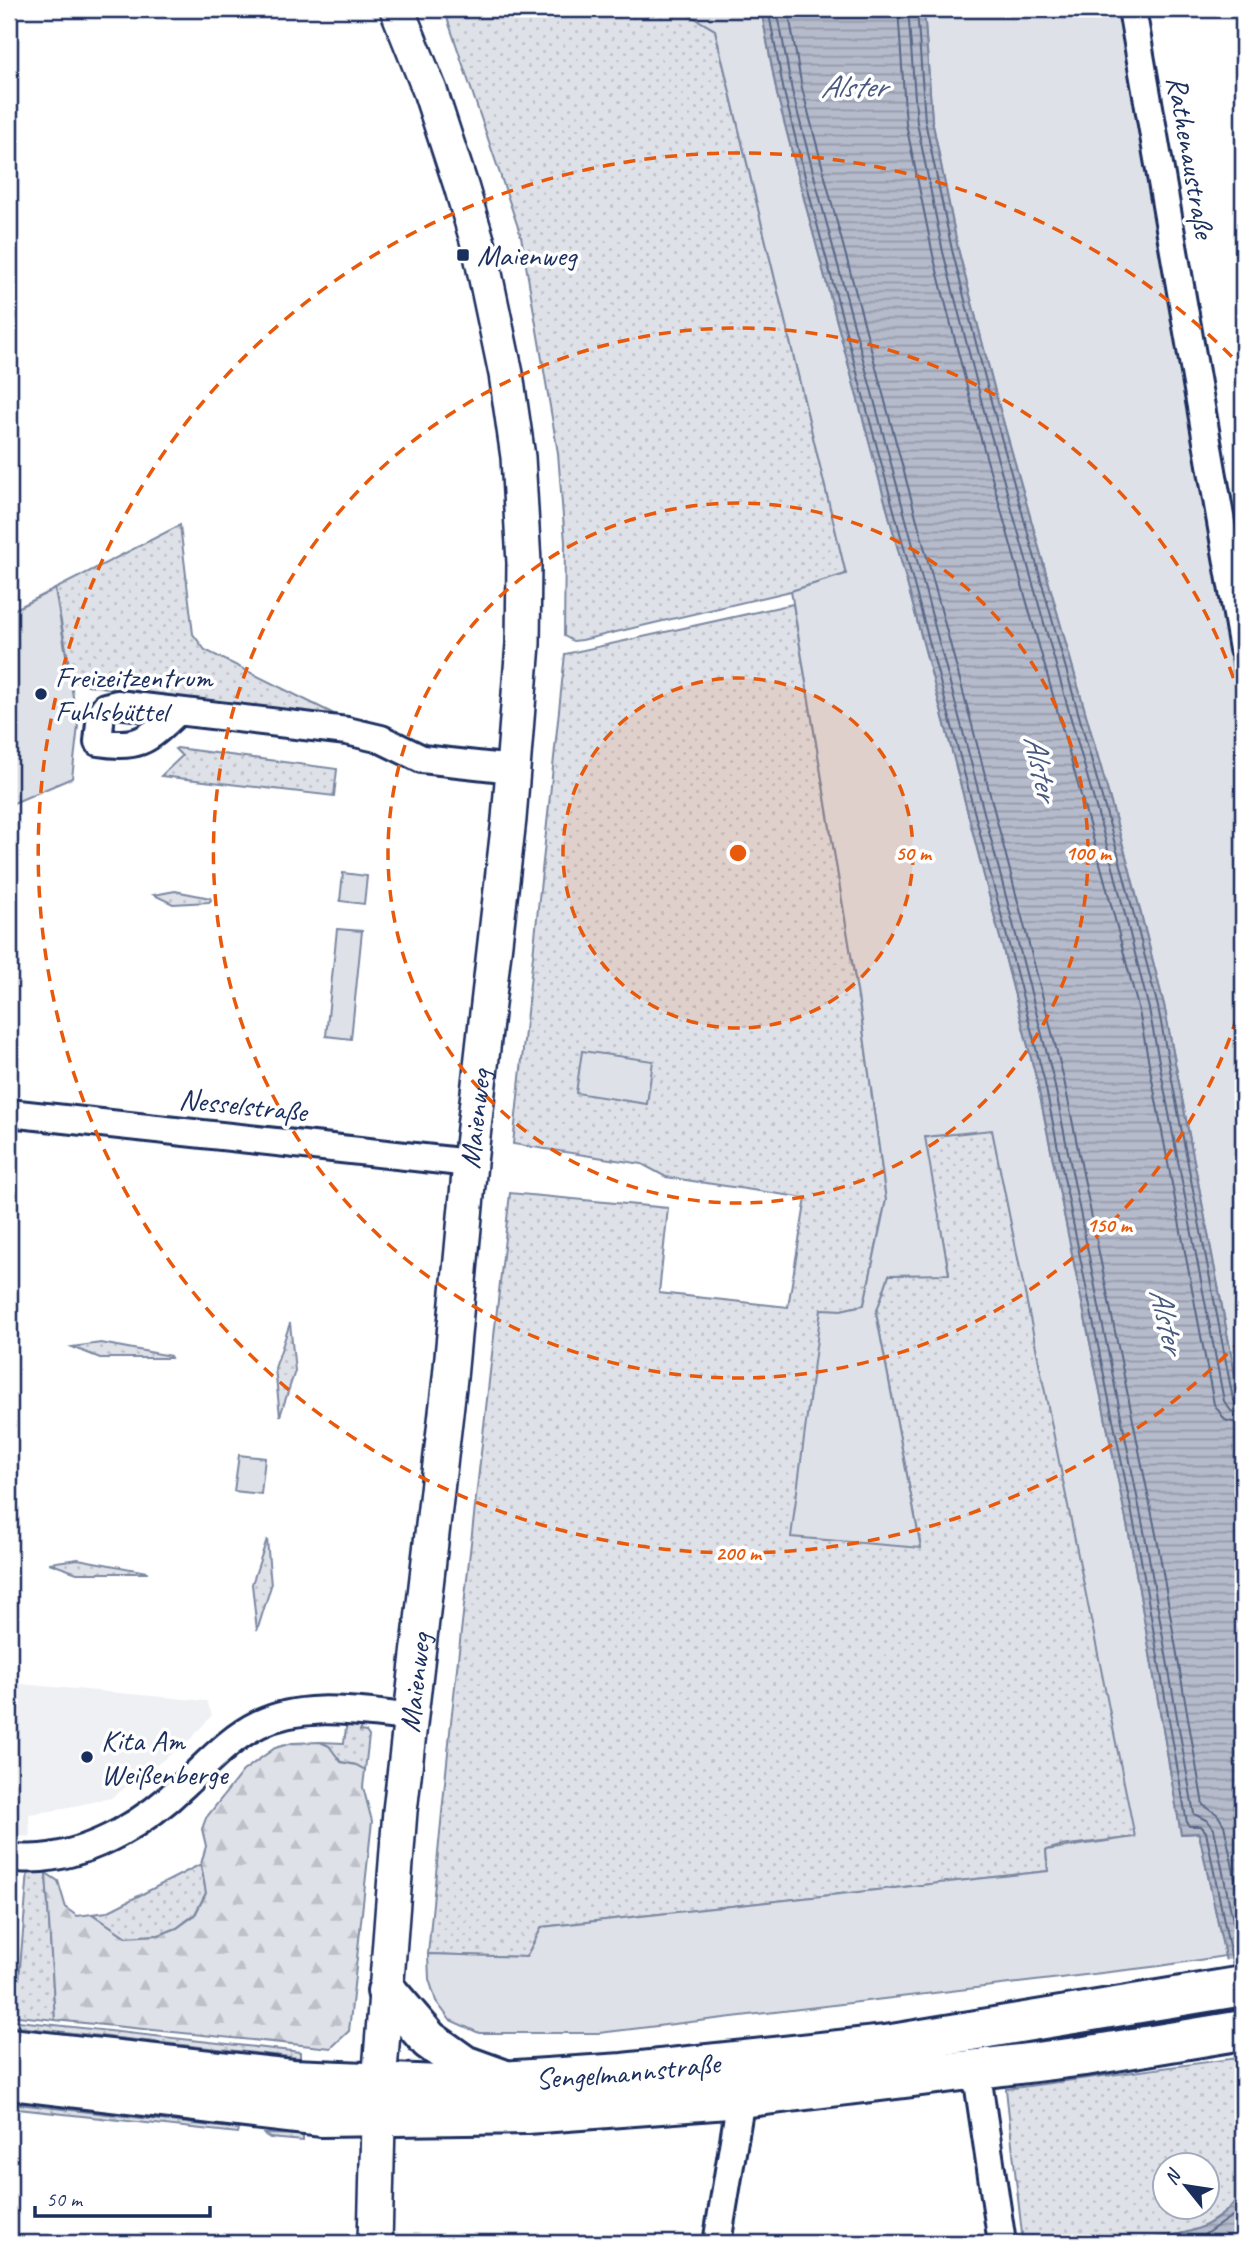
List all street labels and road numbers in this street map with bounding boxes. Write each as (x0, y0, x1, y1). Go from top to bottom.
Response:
street label: Rathenaustraße (1158, 73, 1224, 243)
street label: Maienweg (451, 1065, 500, 1171)
street label: Nesselstraße (177, 1079, 311, 1131)
street label: Maienweg (390, 1629, 440, 1734)
street label: Sengelmannstraße (534, 2044, 724, 2098)

